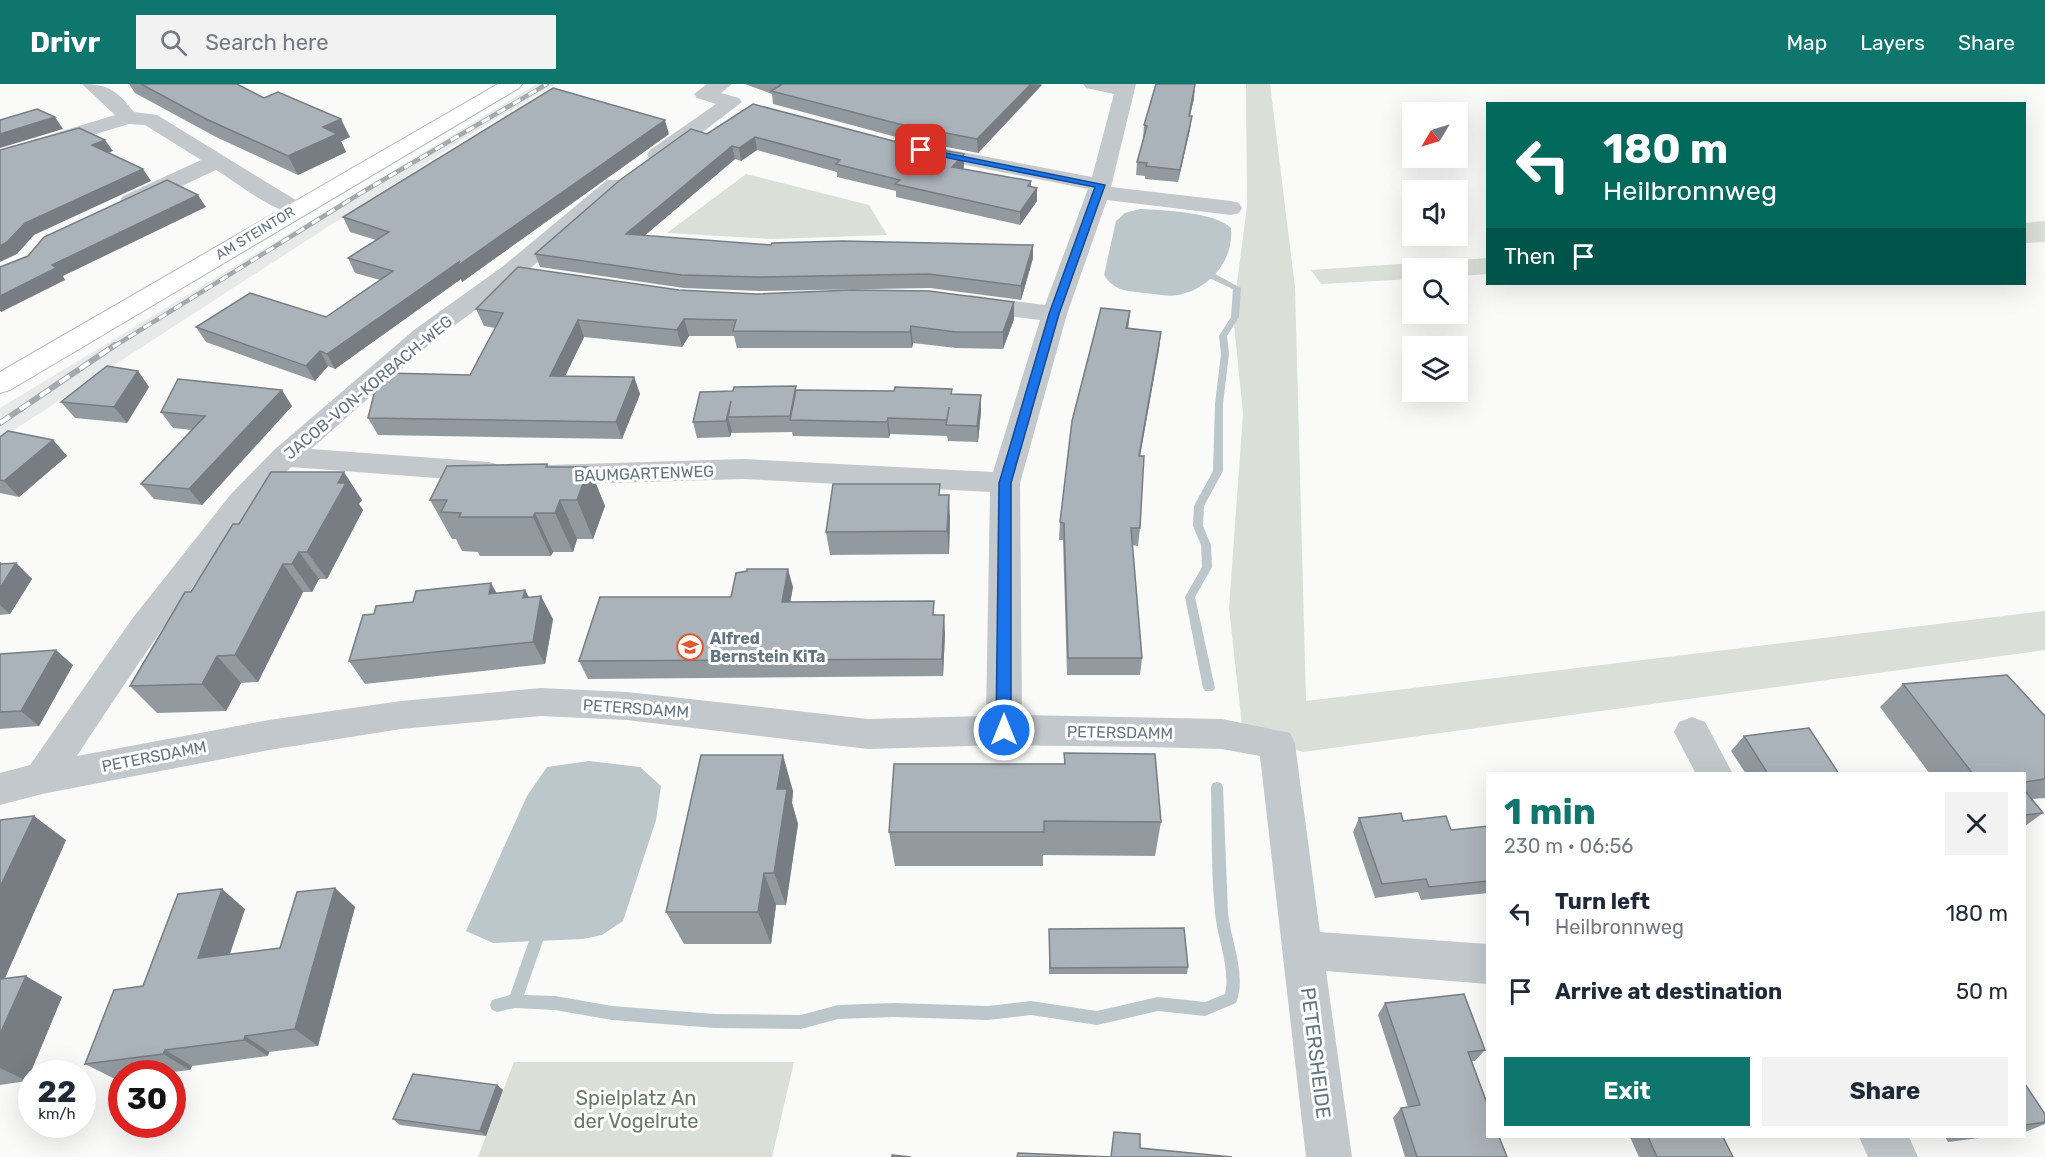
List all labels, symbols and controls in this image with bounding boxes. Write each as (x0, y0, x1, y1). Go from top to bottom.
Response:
search box (136, 15, 556, 69)
text: Drivr (30, 26, 100, 59)
icon: search (157, 26, 190, 59)
text: Search here (205, 29, 329, 56)
text: Map (1786, 30, 1827, 55)
text: Layers (1860, 30, 1925, 55)
text: Share (1958, 30, 2015, 55)
north arrow (1402, 102, 1468, 168)
map controls (1402, 102, 1468, 402)
pin (895, 124, 946, 175)
text: 180 m (1603, 124, 1728, 174)
icon: left (1504, 126, 1582, 204)
icon: arrive (904, 133, 937, 166)
text: Heilbronnweg (1603, 175, 1777, 207)
button: sound (1402, 180, 1468, 246)
street label: AM STEINTOR (213, 203, 298, 264)
icon: arrive (1567, 240, 1600, 273)
text: Then (1504, 243, 1555, 270)
button: search (1402, 258, 1468, 324)
street label: JACOB-VON-KORBACH-WEG (280, 312, 456, 463)
button: layers (1402, 336, 1468, 402)
street label: BAUMGARTENWEG (574, 462, 714, 485)
place label: Alfred Bernstein KiTa (710, 629, 826, 666)
school or university icon: Alfred Bernstein KiTa (675, 632, 705, 662)
street label: PETERSDAMM (582, 695, 690, 722)
position arrow (972, 698, 1036, 762)
street label: PETERSDAMM (1067, 722, 1173, 743)
street label: PETERSDAMM (100, 737, 208, 776)
text: 1 min (1504, 790, 1596, 833)
button: close (1945, 792, 2008, 855)
text: 230 m · 06:56 (1504, 834, 1633, 858)
text: Turn left (1555, 888, 1650, 915)
icon: left (1504, 897, 1537, 930)
text: 180 m (1946, 900, 2008, 927)
text: Heilbronnweg (1555, 915, 1684, 939)
icon: arrive (1504, 975, 1537, 1008)
text: Arrive at destination (1555, 978, 1782, 1005)
text: 50 m (1956, 978, 2008, 1005)
street label: PETERSHEIDE (1296, 986, 1336, 1120)
button: Exit (1504, 1057, 1750, 1126)
button: Share (1762, 1057, 2008, 1126)
speed limit sign: 30 (108, 1060, 186, 1138)
text: 22 (38, 1074, 77, 1110)
park label: Spielplatz An der Vogelrute (574, 1086, 698, 1133)
text: km/h (38, 1105, 76, 1123)

